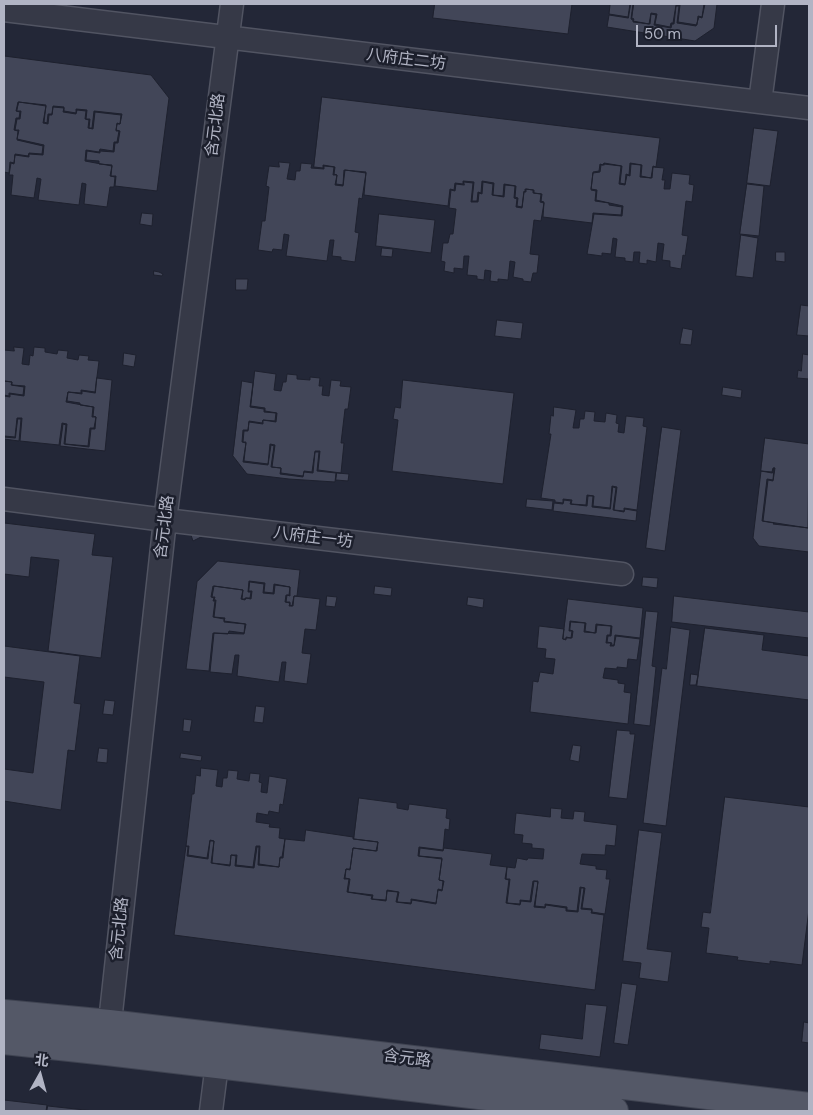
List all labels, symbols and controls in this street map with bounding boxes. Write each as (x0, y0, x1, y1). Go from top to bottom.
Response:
scale bar (638, 15, 779, 47)
text: 50 m (644, 24, 681, 44)
street label: 八府庄二坊 (365, 46, 447, 74)
street label: 含元北路 (203, 92, 229, 158)
street label: 含元北路 (152, 494, 178, 560)
street label: 八府庄一坊 (272, 524, 354, 552)
street label: 含元北路 (107, 896, 133, 962)
street label: 含元路 (382, 1047, 432, 1071)
north arrow (15, 1050, 65, 1100)
text: 北 (34, 1050, 50, 1070)

